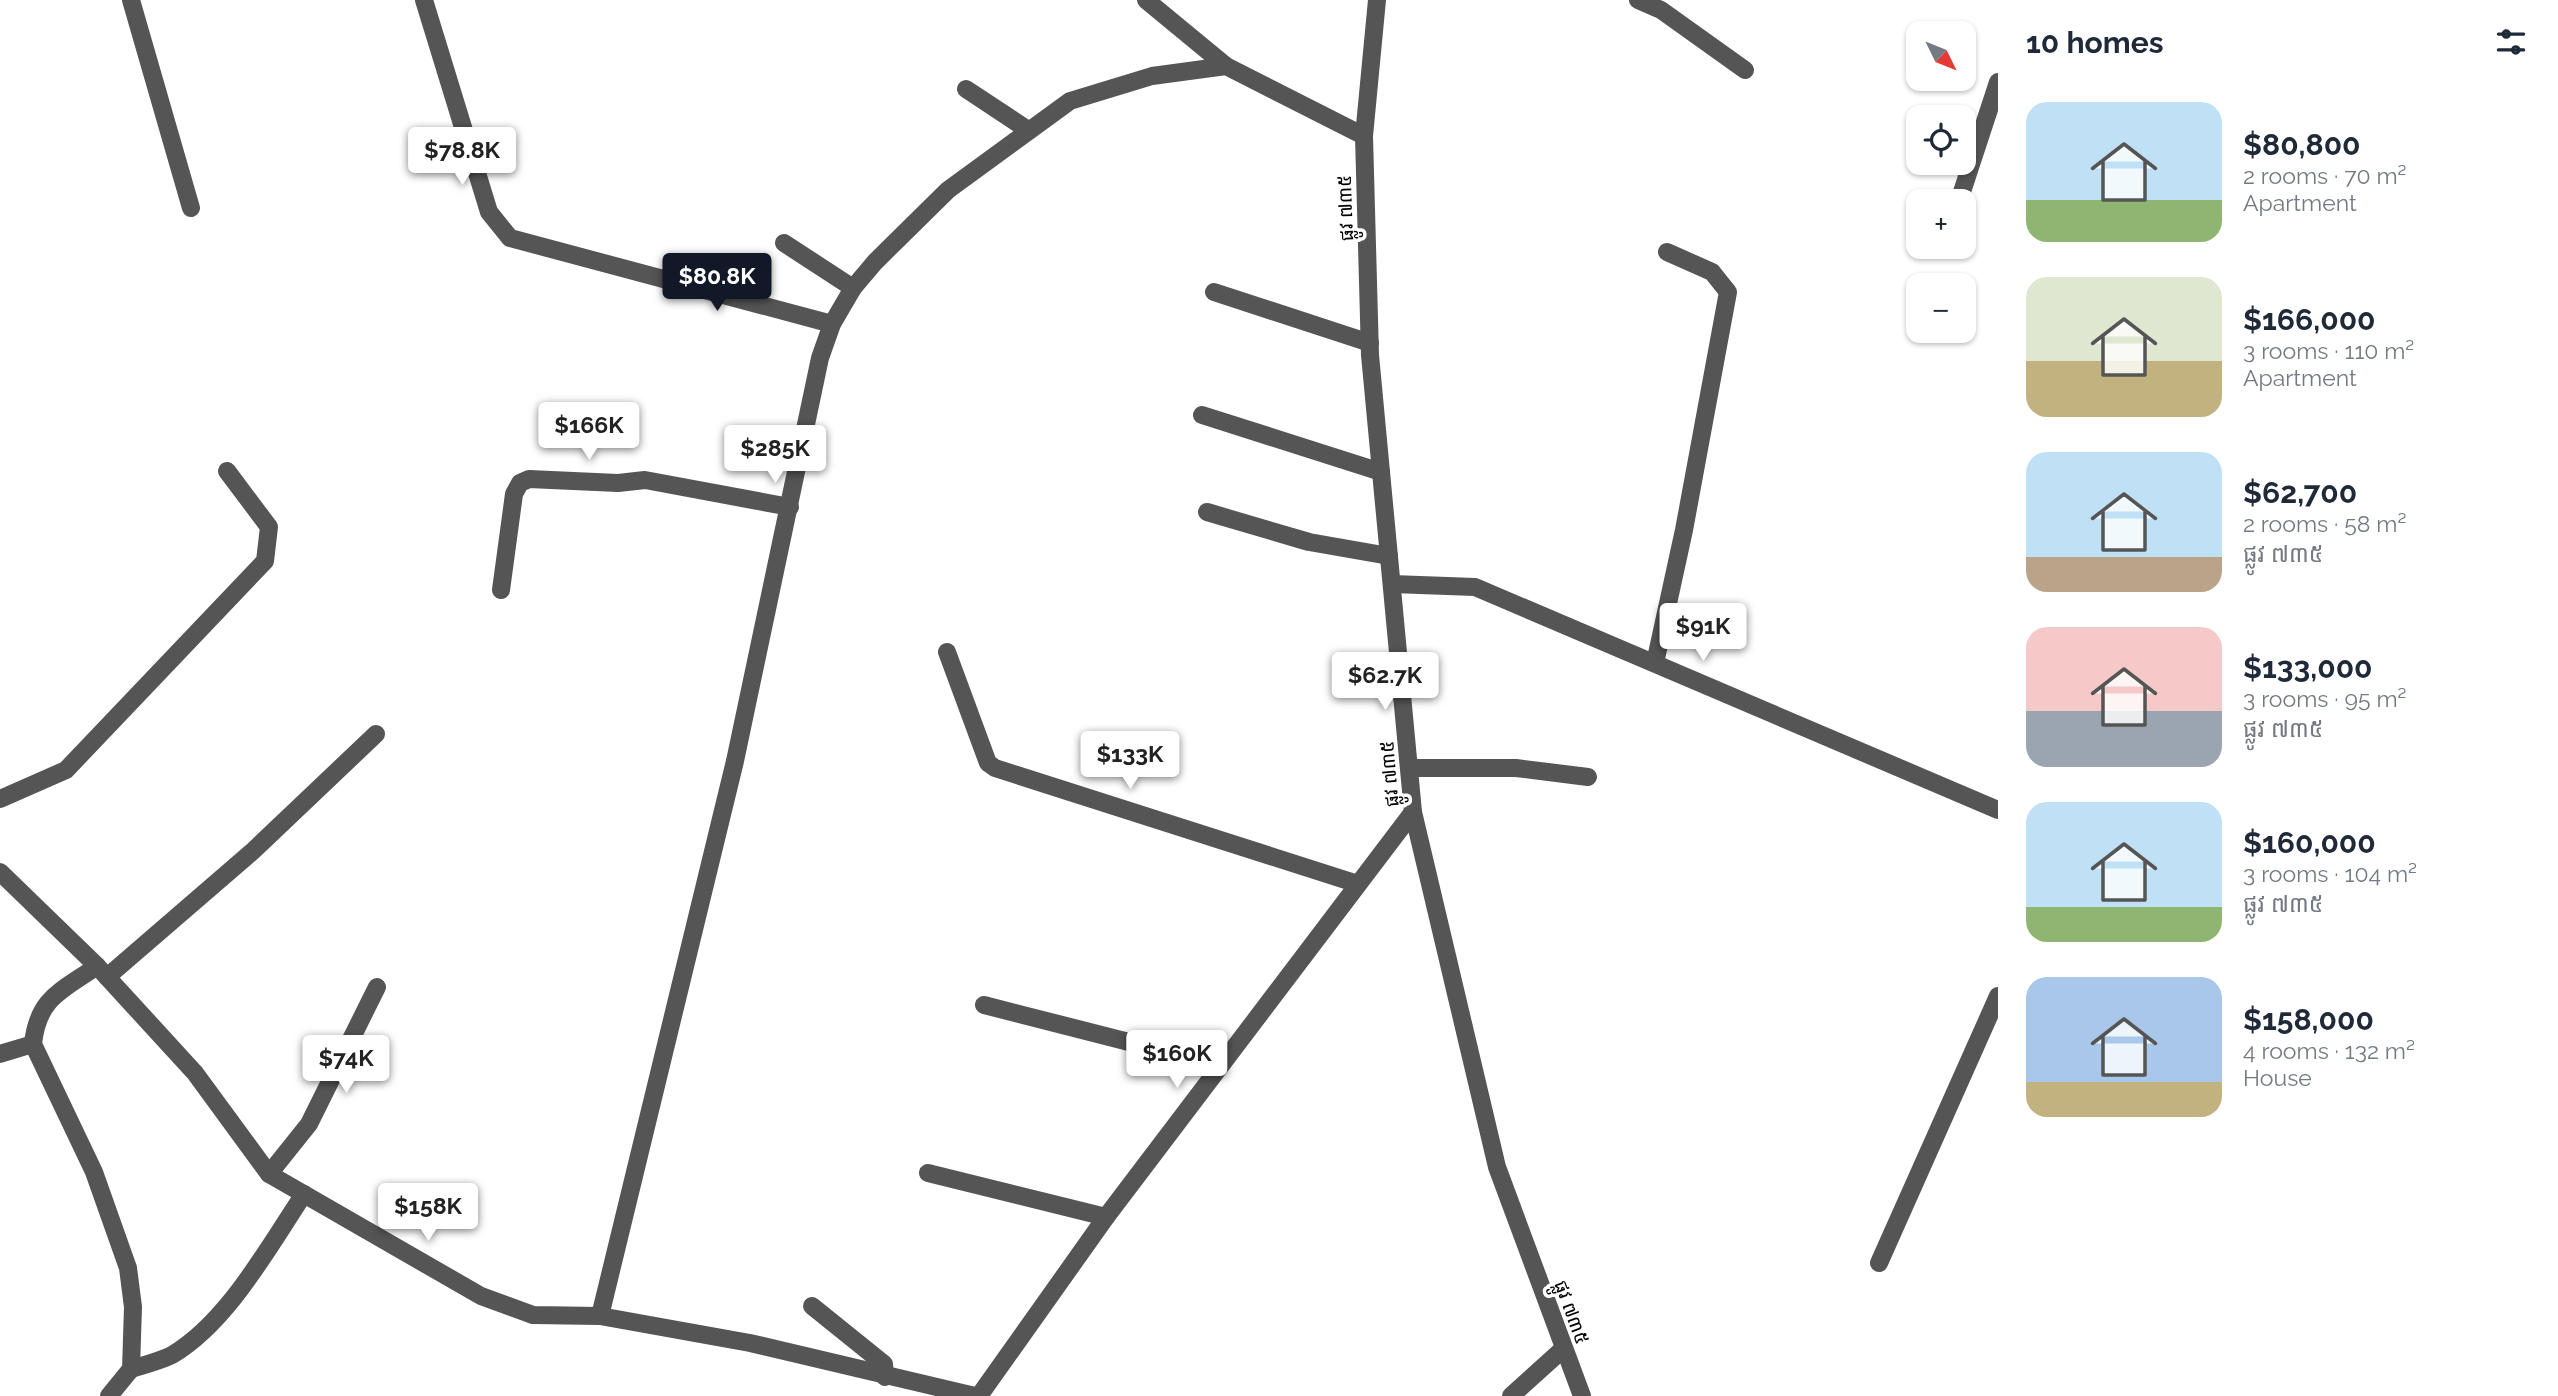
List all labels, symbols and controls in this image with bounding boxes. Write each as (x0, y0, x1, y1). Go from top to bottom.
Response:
north arrow (1906, 21, 1976, 91)
map controls (1906, 21, 1976, 343)
icon: filters (2492, 23, 2530, 61)
text: 10 homes (2026, 25, 2163, 60)
button: locate (1906, 105, 1976, 175)
text: $80,800 (2243, 127, 2360, 162)
pin: $78.8K (405, 128, 519, 187)
icon: home (2082, 130, 2166, 214)
text: $78.8K (424, 136, 500, 163)
text: 2 rooms · 70 m² (2243, 162, 2406, 189)
street label: ផ្លូវ ៧៣៥ (1333, 174, 1364, 242)
button: + (1906, 189, 1976, 259)
text: Apartment (2243, 189, 2357, 216)
pin: $80.8K (660, 254, 774, 313)
text: $80.8K (678, 262, 756, 289)
button: − (1906, 273, 1976, 343)
text: $166,000 (2243, 302, 2375, 337)
icon: home (2082, 305, 2166, 389)
text: 3 rooms · 110 m² (2243, 337, 2414, 364)
text: Apartment (2243, 364, 2357, 391)
pin: $166K (540, 402, 638, 462)
text: $166K (554, 411, 624, 438)
pin: $285K (726, 426, 824, 485)
text: $285K (740, 434, 810, 461)
text: $62,700 (2243, 475, 2357, 510)
icon: home (2082, 480, 2166, 564)
text: 2 rooms · 58 m² (2243, 510, 2406, 537)
text: ផ្លូវ ៧៣៥ (2243, 540, 2323, 567)
pin: $91K (1662, 604, 1744, 663)
text: $91K (1676, 612, 1730, 639)
text: $133,000 (2243, 650, 2373, 685)
pin: $62.7K (1328, 652, 1442, 712)
icon: home (2082, 655, 2166, 739)
text: $62.7K (1348, 661, 1422, 688)
text: 3 rooms · 95 m² (2243, 685, 2406, 712)
text: ផ្លូវ ៧៣៥ (2243, 715, 2323, 742)
pin: $133K (1081, 732, 1179, 791)
street label: ផ្លូវ ៧៣៥ (1375, 739, 1409, 808)
text: $133K (1097, 740, 1164, 767)
text: $160,000 (2243, 825, 2376, 860)
icon: home (2082, 830, 2166, 914)
text: 3 rooms · 104 m² (2243, 860, 2417, 887)
text: ផ្លូវ ៧៣៥ (2243, 890, 2323, 917)
text: $158,000 (2243, 1002, 2374, 1037)
icon: home (2082, 1005, 2166, 1089)
pin: $160K (1128, 1030, 1226, 1090)
pin: $74K (305, 1036, 387, 1095)
text: 4 rooms · 132 m² (2243, 1037, 2415, 1064)
text: $160K (1142, 1039, 1212, 1066)
text: $74K (318, 1044, 374, 1071)
text: House (2243, 1064, 2312, 1091)
pin: $158K (379, 1184, 477, 1243)
text: $158K (394, 1192, 462, 1219)
street label: ផ្លូវ ៧៣៥ (1544, 1277, 1594, 1349)

